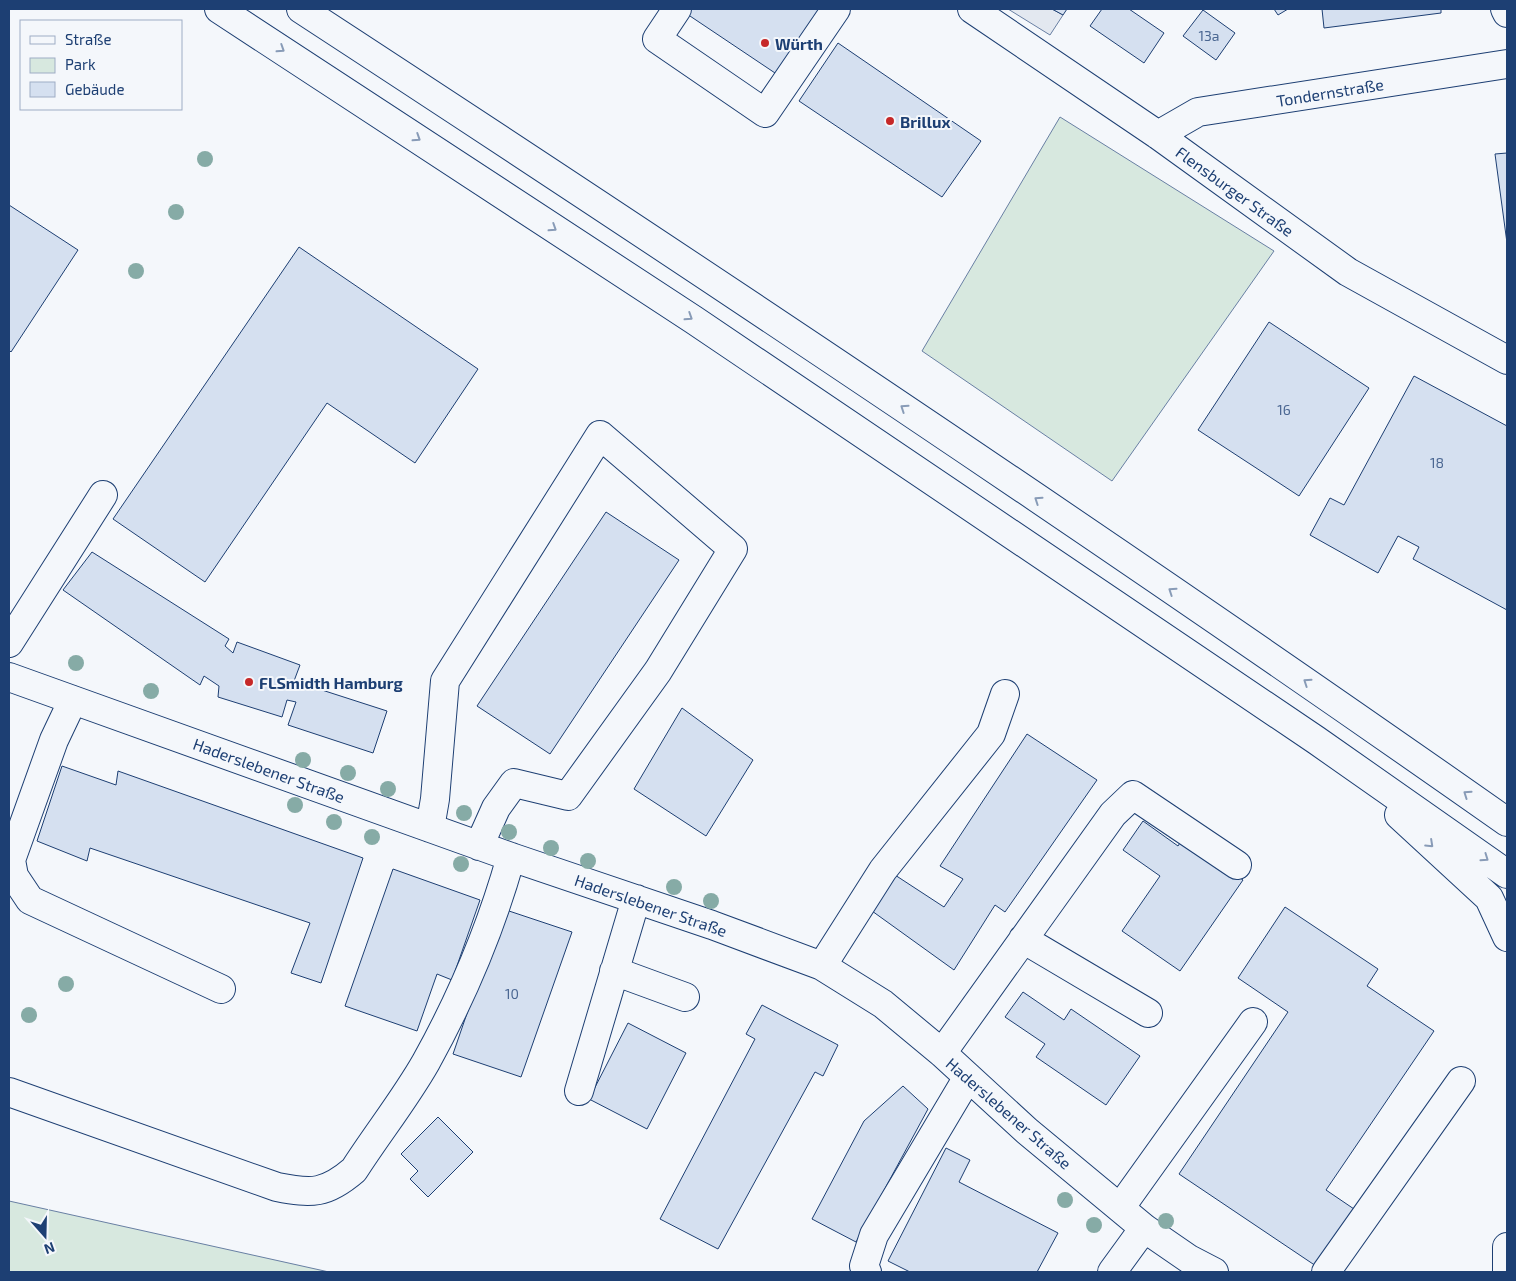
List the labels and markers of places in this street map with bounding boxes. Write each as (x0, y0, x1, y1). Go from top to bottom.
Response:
place label: Würth (775, 34, 823, 53)
marker: Würth (759, 37, 771, 49)
place label: Brillux (900, 112, 951, 131)
marker: Brillux (884, 115, 896, 127)
place label: FLSmidth Hamburg (259, 673, 404, 692)
marker: FLSmidth Hamburg (243, 676, 255, 688)

